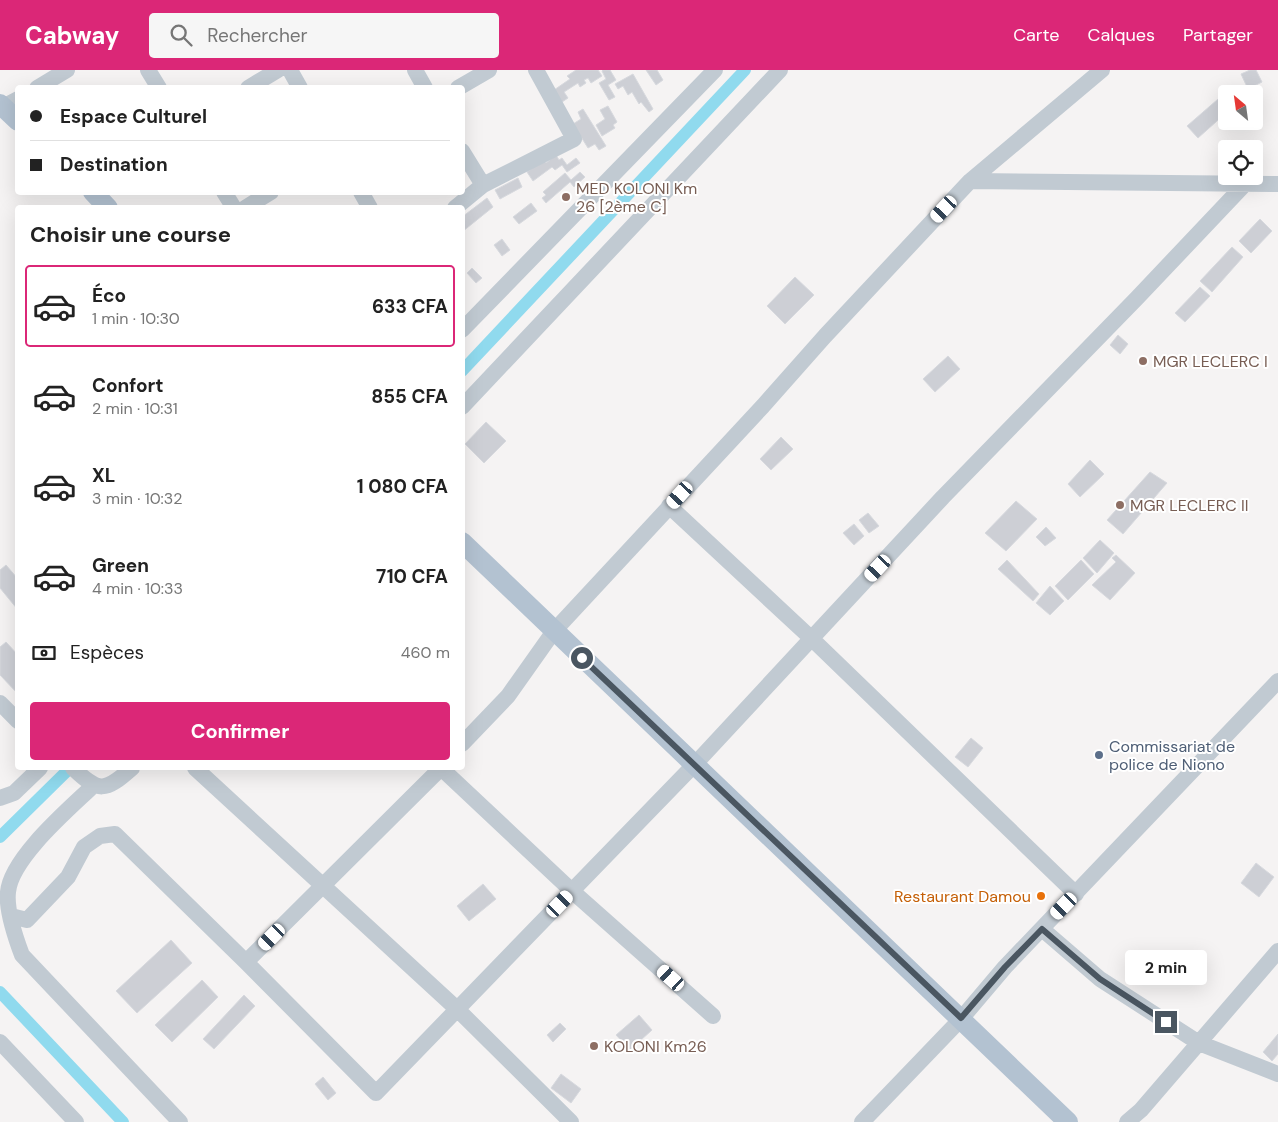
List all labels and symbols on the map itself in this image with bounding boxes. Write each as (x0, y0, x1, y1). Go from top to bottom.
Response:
north arrow (1218, 85, 1262, 130)
place label: MED KOLONI Km 26 [2ème C] (576, 178, 697, 217)
marker: MED KOLONI Km 26 [2ème C] (560, 191, 572, 203)
car (928, 193, 959, 225)
place label: MGR LECLERC I (1153, 351, 1268, 372)
marker: MGR LECLERC I (1137, 355, 1149, 367)
car (664, 479, 695, 511)
place label: MGR LECLERC II (1130, 495, 1248, 516)
marker: MGR LECLERC II (1114, 499, 1126, 511)
car (862, 552, 893, 584)
route start (571, 647, 593, 669)
place label: Commissariat de police de Niono (1109, 736, 1235, 775)
marker: Commissariat de police de Niono (1093, 749, 1105, 761)
place label: Restaurant Damou (894, 886, 1031, 907)
car (544, 888, 575, 920)
marker: Restaurant Damou (1035, 890, 1047, 902)
car (1048, 890, 1079, 922)
car (256, 921, 287, 953)
callout: 2 min (1125, 950, 1207, 984)
car (654, 962, 687, 994)
route end (1155, 1011, 1177, 1033)
place label: KOLONI Km26 (604, 1036, 707, 1057)
marker: KOLONI Km26 (588, 1040, 600, 1052)

